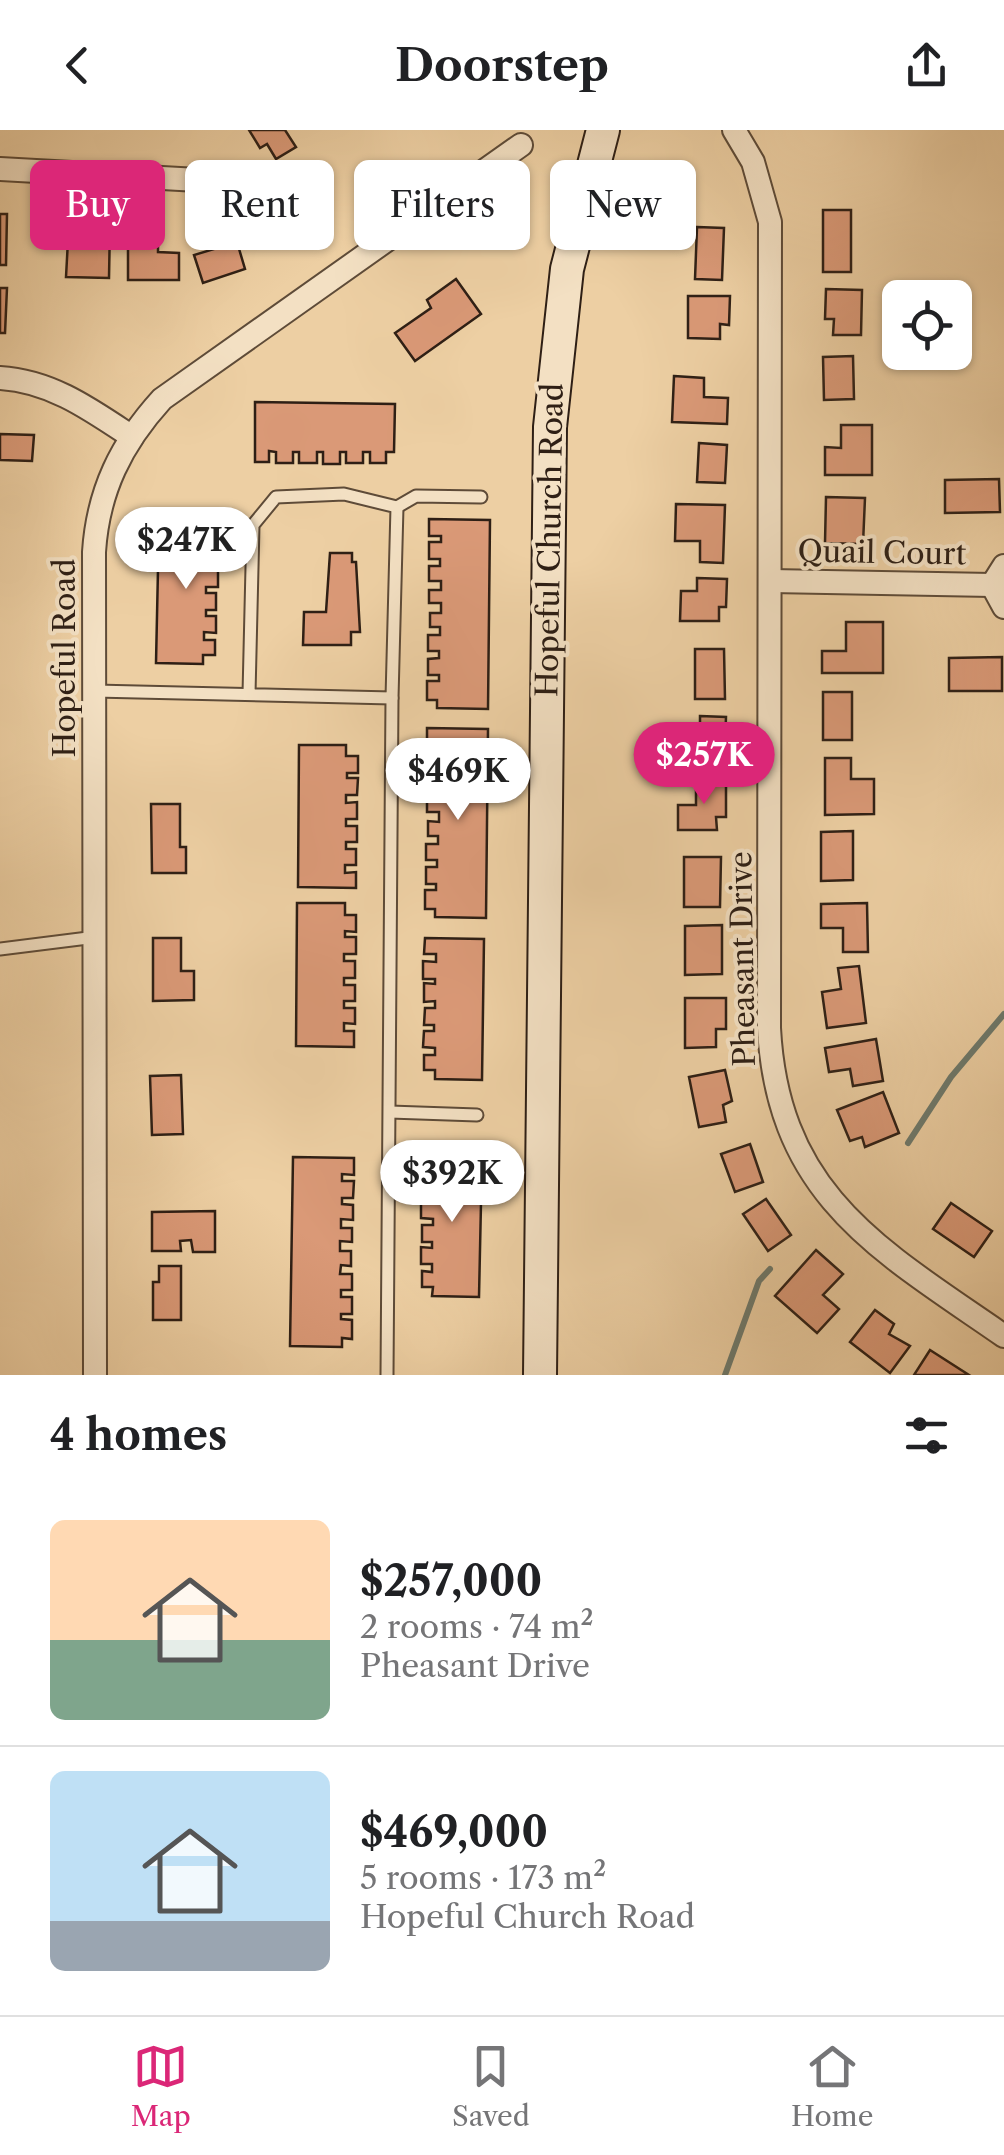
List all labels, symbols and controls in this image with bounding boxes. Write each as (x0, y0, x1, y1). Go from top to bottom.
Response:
text: Doorstep (395, 37, 609, 93)
icon: back (50, 38, 105, 93)
icon: share (899, 38, 954, 93)
chip: Buy (30, 160, 165, 250)
chip: Rent (185, 160, 334, 250)
chip: Filters (354, 160, 530, 250)
chip: New (550, 160, 696, 250)
map controls (882, 280, 972, 370)
button: locate (882, 280, 972, 370)
street label: Hopeful Church Road (528, 383, 571, 697)
pin: $247K (116, 507, 256, 592)
text: $247K (137, 520, 235, 559)
street label: Quail Court (797, 533, 967, 572)
street label: Hopeful Road (46, 559, 83, 757)
pin: $257K (634, 722, 774, 807)
text: $257K (656, 735, 752, 774)
pin: $469K (388, 738, 528, 823)
text: $469K (408, 751, 508, 790)
street label: Pheasant Drive (722, 851, 763, 1067)
pin: $392K (382, 1140, 522, 1225)
text: $392K (402, 1153, 502, 1192)
icon: filters (899, 1408, 954, 1463)
text: 4 homes (50, 1409, 227, 1461)
text: $257,000 (360, 1555, 542, 1607)
icon: home (130, 1560, 250, 1680)
text: 2 rooms · 74 m² (360, 1607, 594, 1646)
text: Pheasant Drive (360, 1646, 590, 1685)
text: $469,000 (360, 1806, 548, 1858)
icon: home (130, 1811, 250, 1931)
text: 5 rooms · 173 m² (360, 1858, 606, 1897)
text: Hopeful Church Road (360, 1897, 695, 1936)
tab: Map (131, 2039, 191, 2133)
tab: Saved (452, 2039, 530, 2133)
tab: Home (791, 2039, 873, 2133)

